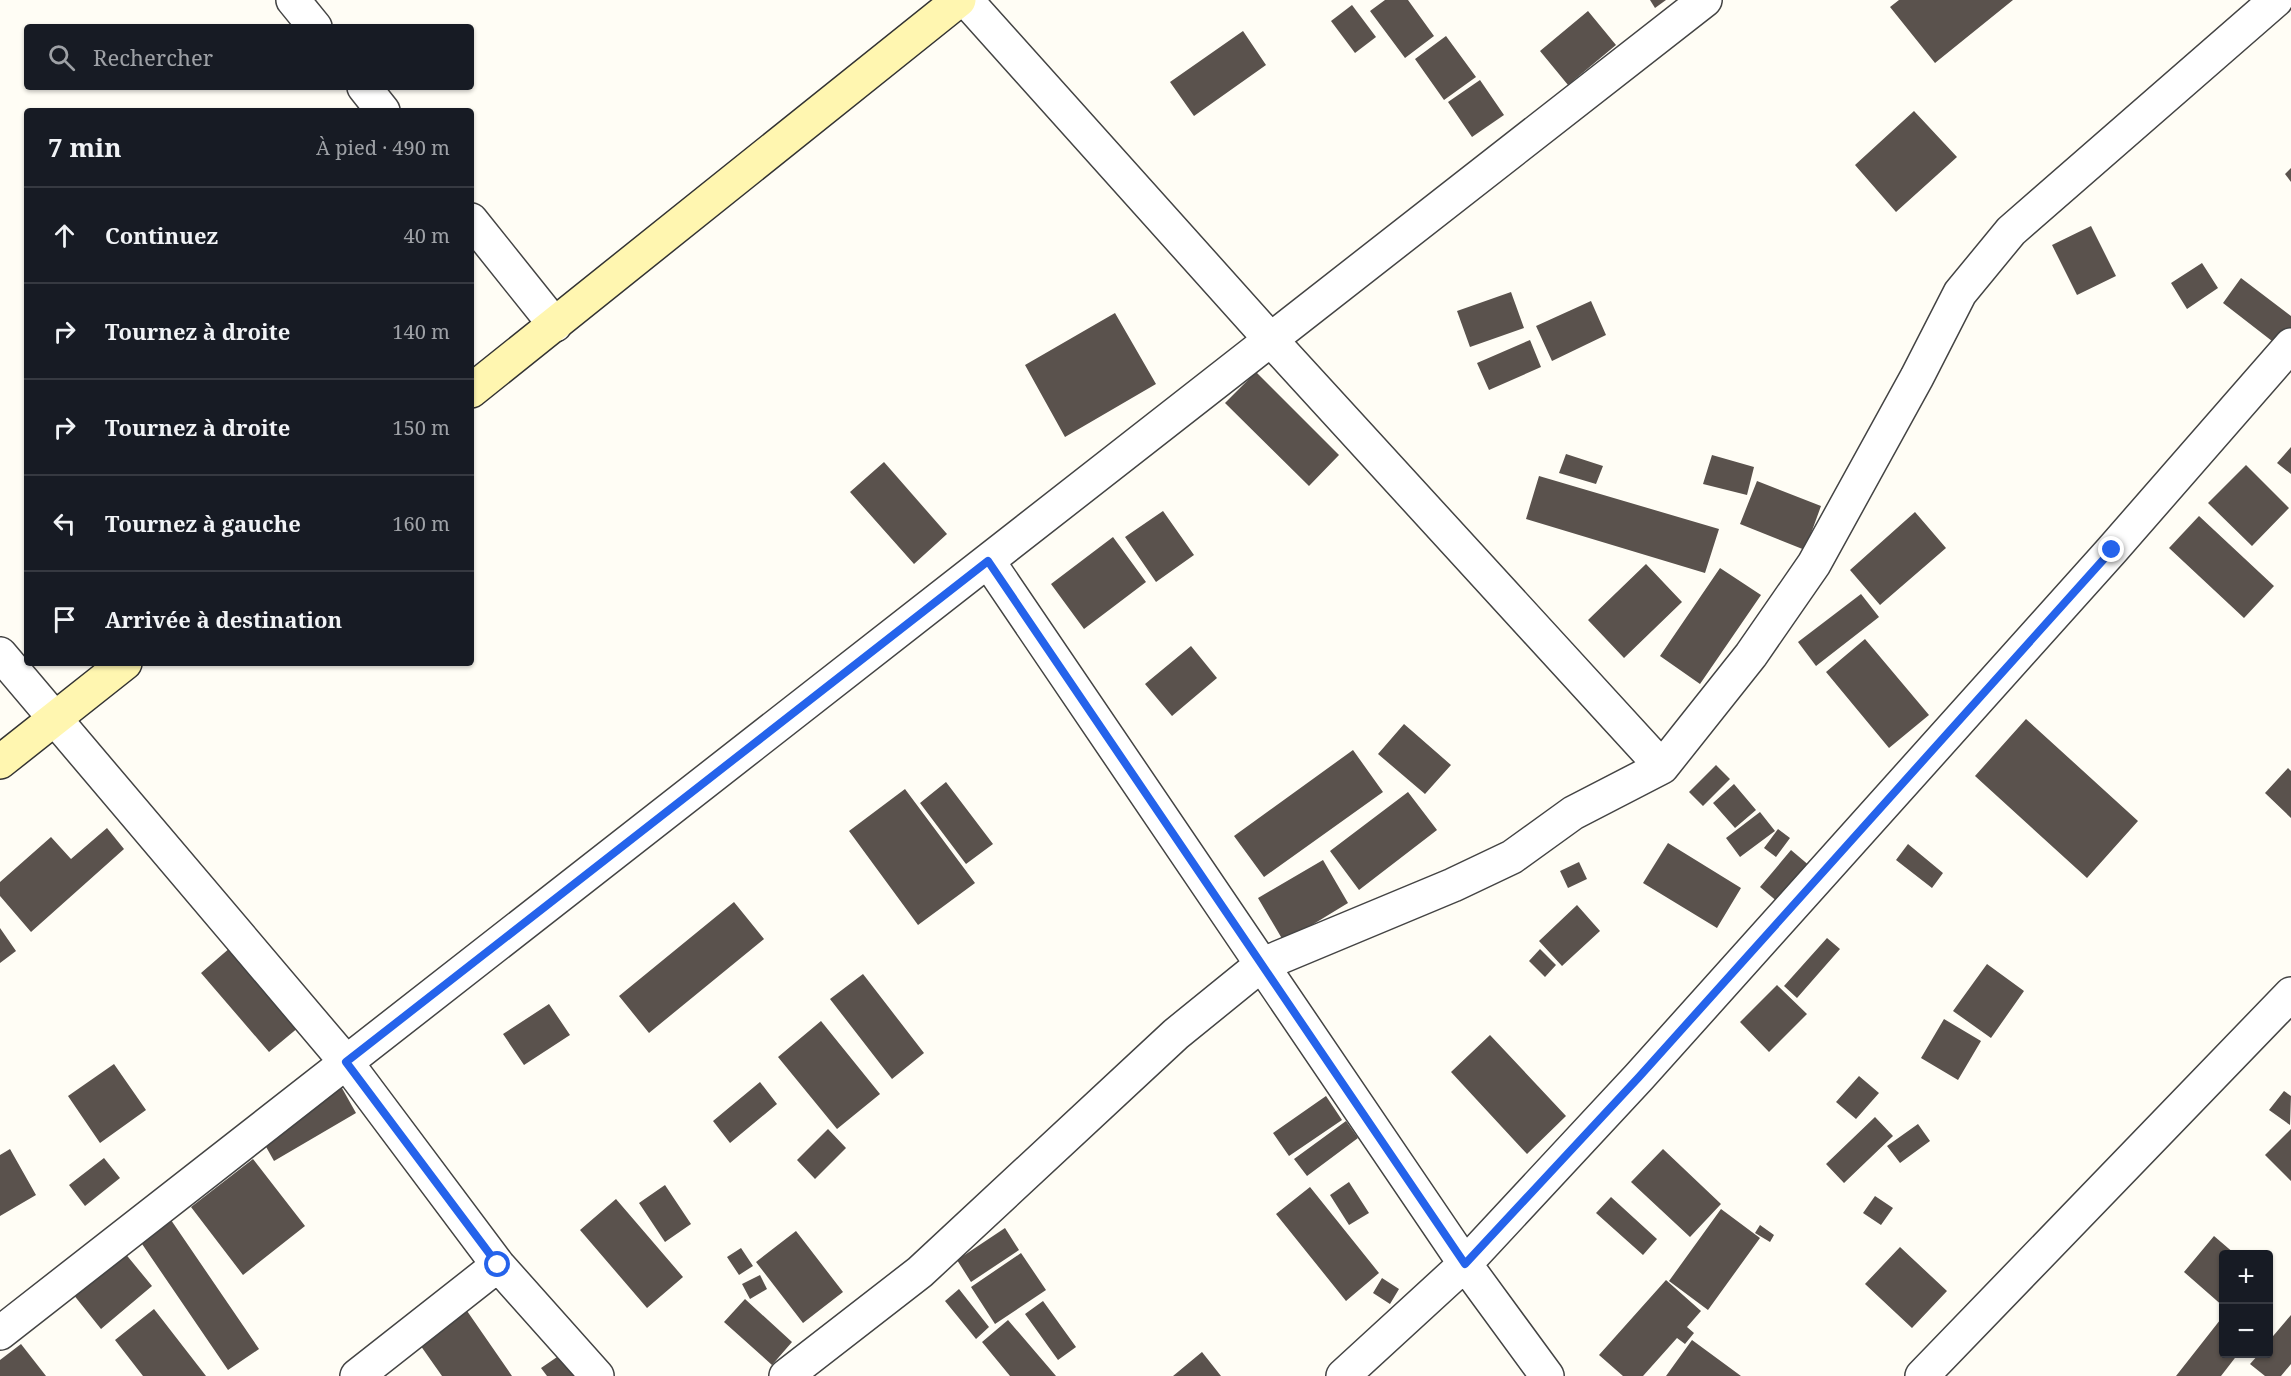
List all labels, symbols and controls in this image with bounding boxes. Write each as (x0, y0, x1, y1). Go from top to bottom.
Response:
search box (24, 24, 474, 90)
icon: search (45, 41, 78, 74)
text: Rechercher (93, 42, 213, 72)
text: 7 min (48, 129, 122, 165)
text: À pied · 490 m (316, 134, 450, 161)
icon: ahead (48, 219, 81, 252)
text: Continuez (105, 220, 218, 250)
text: 40 m (404, 222, 450, 249)
icon: right (48, 315, 81, 348)
text: Tournez à droite (105, 316, 290, 346)
text: 140 m (392, 318, 450, 345)
icon: right (48, 411, 81, 444)
text: Tournez à droite (105, 412, 290, 442)
text: 150 m (392, 414, 450, 441)
icon: left (48, 507, 81, 540)
text: Tournez à gauche (105, 508, 301, 538)
text: 160 m (392, 510, 450, 537)
route end (2098, 536, 2124, 562)
icon: arrive (48, 603, 81, 636)
text: Arrivée à destination (105, 604, 342, 634)
map controls (2219, 1250, 2273, 1358)
button: + (2219, 1250, 2273, 1304)
route start (484, 1251, 510, 1277)
button: − (2219, 1304, 2273, 1358)

